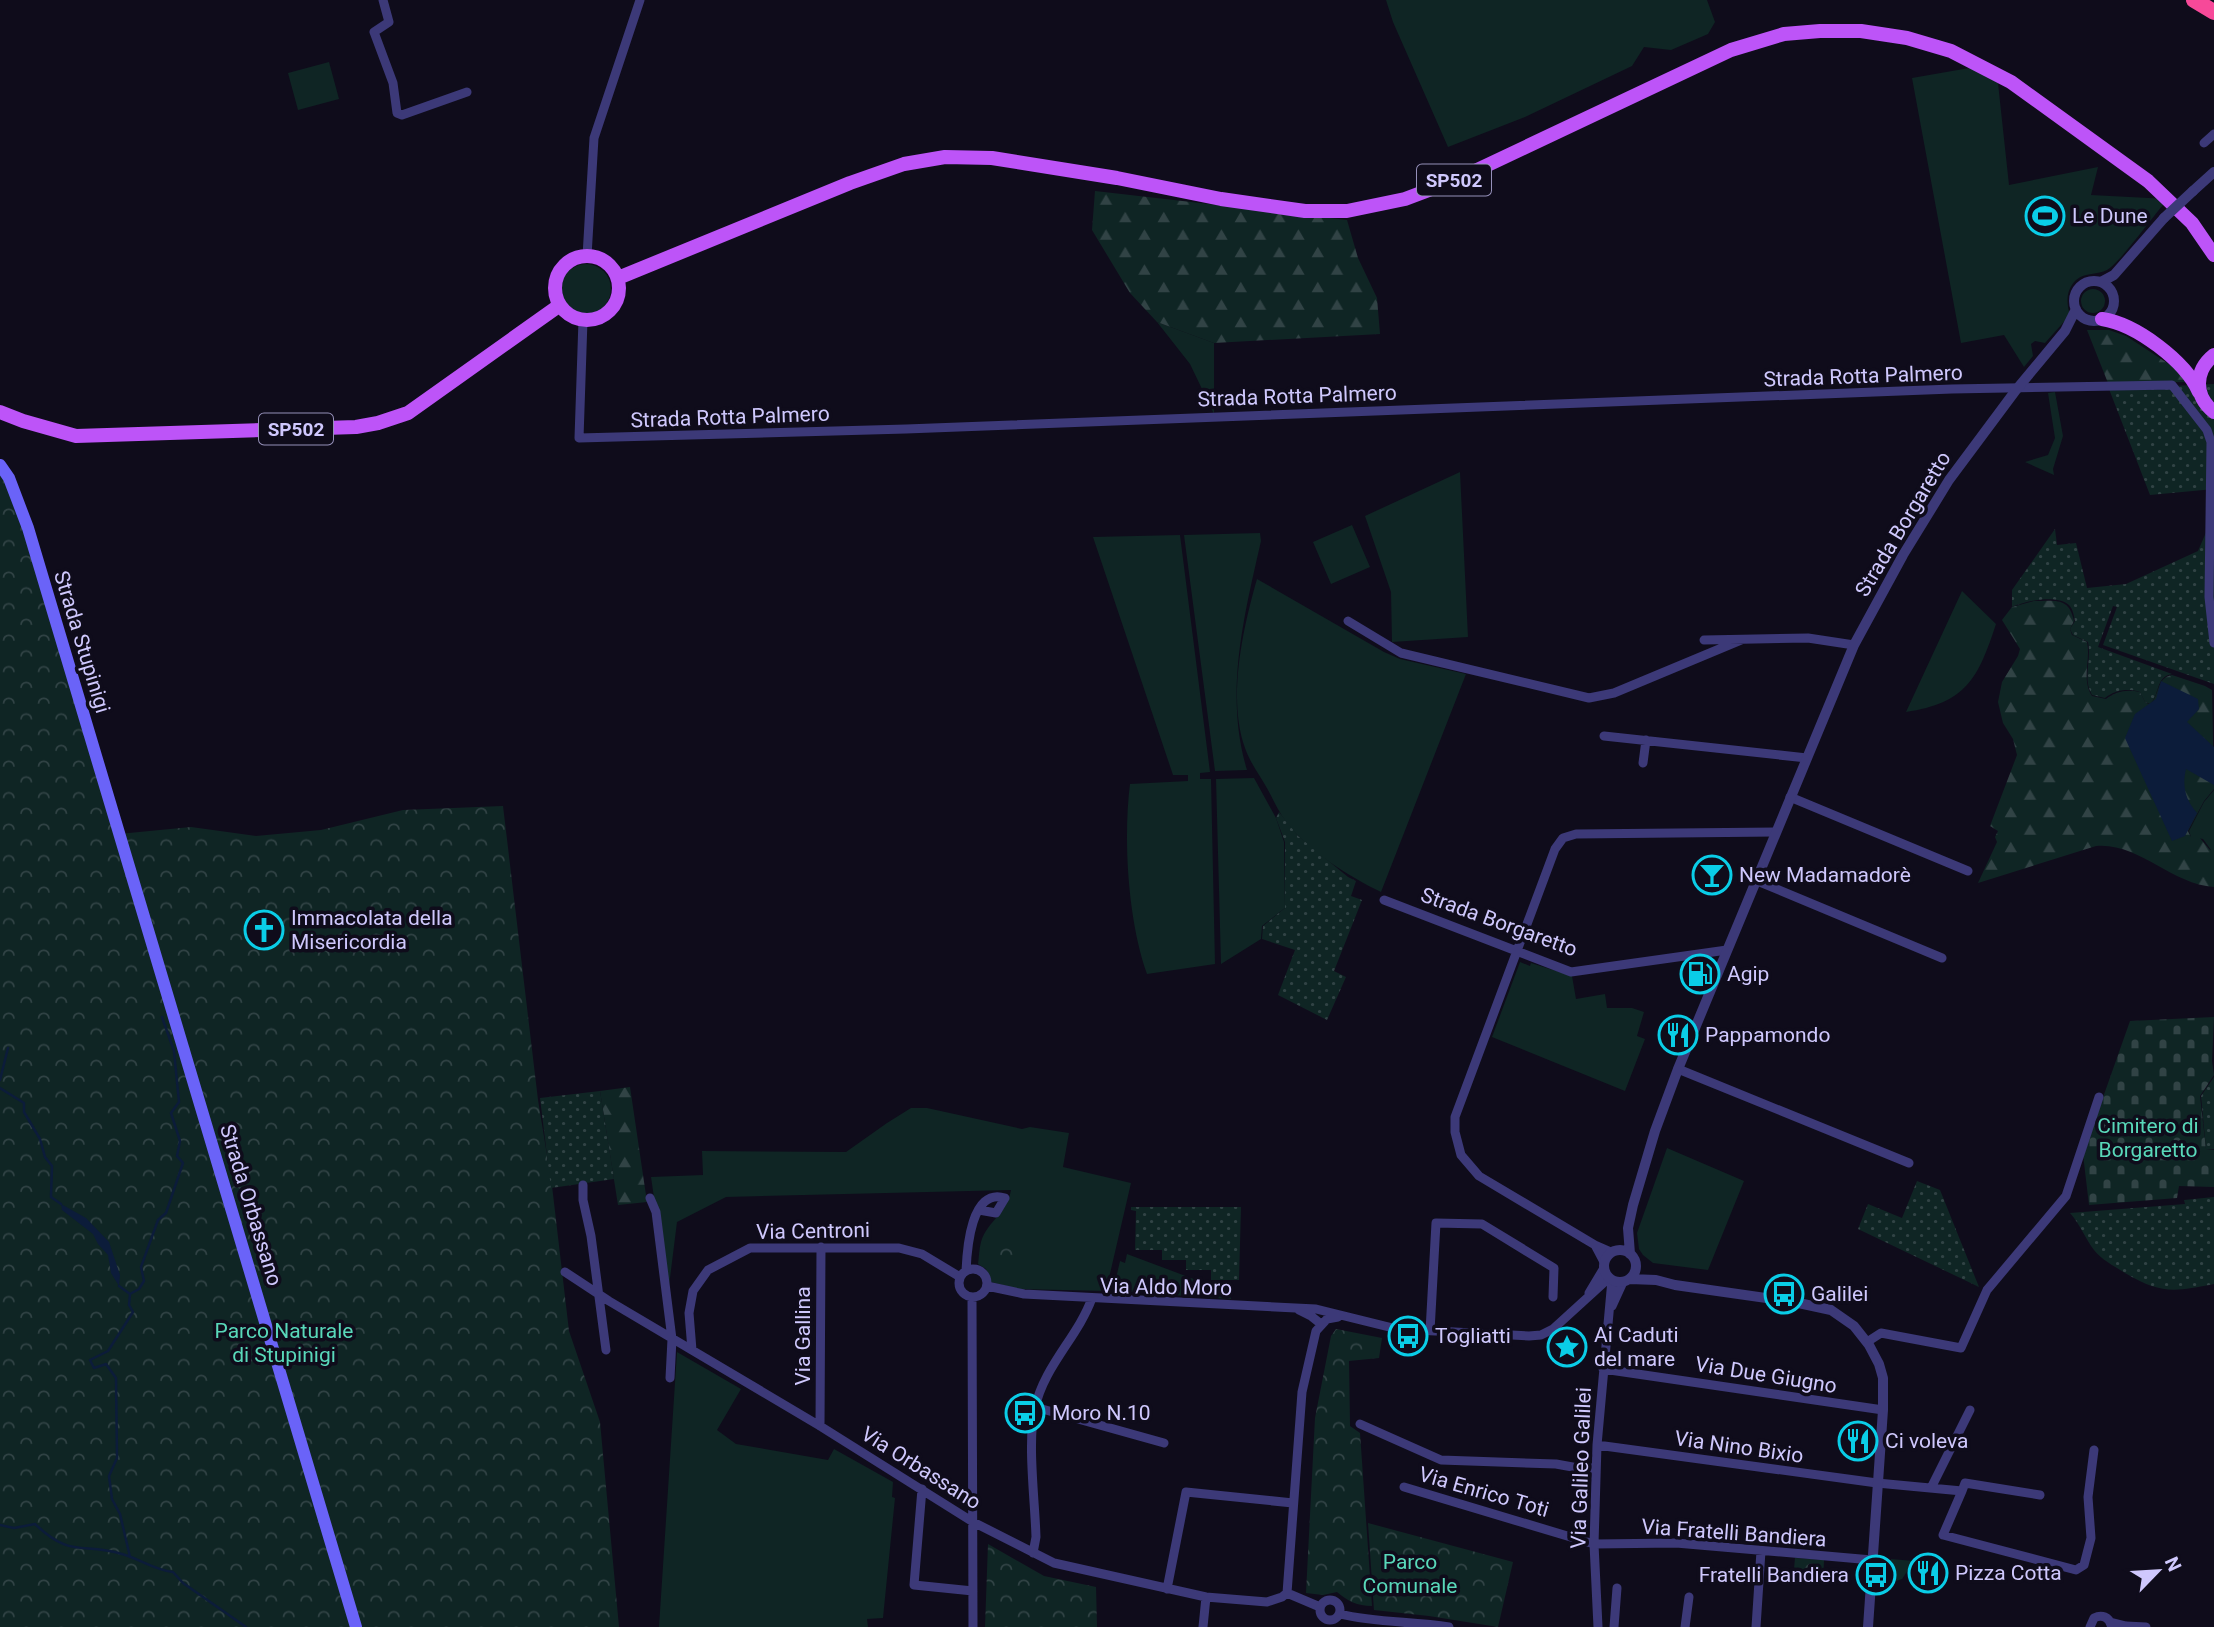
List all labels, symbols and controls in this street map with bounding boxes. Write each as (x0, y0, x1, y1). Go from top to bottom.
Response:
road number: SP502 (1417, 164, 1491, 196)
sports icon: Le Dune (2024, 195, 2066, 237)
place label: Le Dune (2072, 204, 2148, 228)
street label: Strada Rotta Palmero (1763, 361, 1963, 391)
street label: Strada Rotta Palmero (1197, 381, 1397, 411)
street label: Strada Rotta Palmero (630, 402, 830, 432)
road number: SP502 (259, 414, 333, 444)
street label: Strada Borgaretto (1850, 447, 1956, 601)
street label: Strada Stupinigi (49, 568, 115, 716)
bar icon: New Madamadorè (1691, 854, 1733, 896)
place label: New Madamadorè (1739, 863, 1911, 887)
street label: Strada Borgaretto (1418, 883, 1581, 961)
place label: Immacolata della Misericordia (291, 906, 453, 954)
church icon: Immacolata della Misericordia (243, 909, 285, 951)
fuel station icon: Agip (1679, 953, 1721, 995)
place label: Agip (1727, 962, 1769, 986)
restaurant icon: Pappamondo (1657, 1014, 1699, 1056)
place label: Pappamondo (1705, 1023, 1830, 1047)
park label: Cimitero di Borgaretto (2097, 1114, 2199, 1162)
street label: Strada Orbassano (215, 1121, 287, 1289)
street label: Via Centroni (756, 1218, 870, 1244)
bus stop icon: Galilei (1763, 1273, 1805, 1315)
street label: Via Aldo Moro (1100, 1274, 1232, 1300)
place label: Galilei (1811, 1282, 1868, 1306)
street label: Via Gallina (791, 1286, 815, 1386)
bus stop icon: Togliatti (1387, 1315, 1429, 1357)
park label: Parco Naturale di Stupinigi (215, 1319, 353, 1367)
place label: Ai Caduti del mare (1594, 1323, 1679, 1371)
place label: Togliatti (1435, 1324, 1511, 1348)
place icon: Ai Caduti del mare (1546, 1326, 1588, 1368)
street label: Via Due Giugno (1693, 1352, 1839, 1398)
street label: Via Galileo Galilei (1566, 1387, 1596, 1549)
bus stop icon: Moro N.10 (1004, 1392, 1046, 1434)
place label: Moro N.10 (1052, 1401, 1151, 1425)
restaurant icon: Ci voleva (1837, 1420, 1879, 1462)
street label: Via Orbassano (857, 1422, 985, 1514)
street label: Via Nino Bixio (1673, 1426, 1805, 1468)
place label: Ci voleva (1885, 1429, 1969, 1453)
street label: Via Enrico Toti (1416, 1462, 1552, 1522)
street label: Via Fratelli Bandiera (1641, 1515, 1827, 1551)
north arrow (2123, 1536, 2193, 1606)
park label: Parco Comunale (1363, 1550, 1457, 1598)
restaurant icon: Pizza Cotta (1907, 1552, 1949, 1594)
text: N (2160, 1553, 2186, 1575)
bus stop icon: Fratelli Bandiera (1855, 1554, 1897, 1596)
place label: Pizza Cotta (1955, 1561, 2062, 1585)
place label: Fratelli Bandiera (1699, 1563, 1849, 1587)

